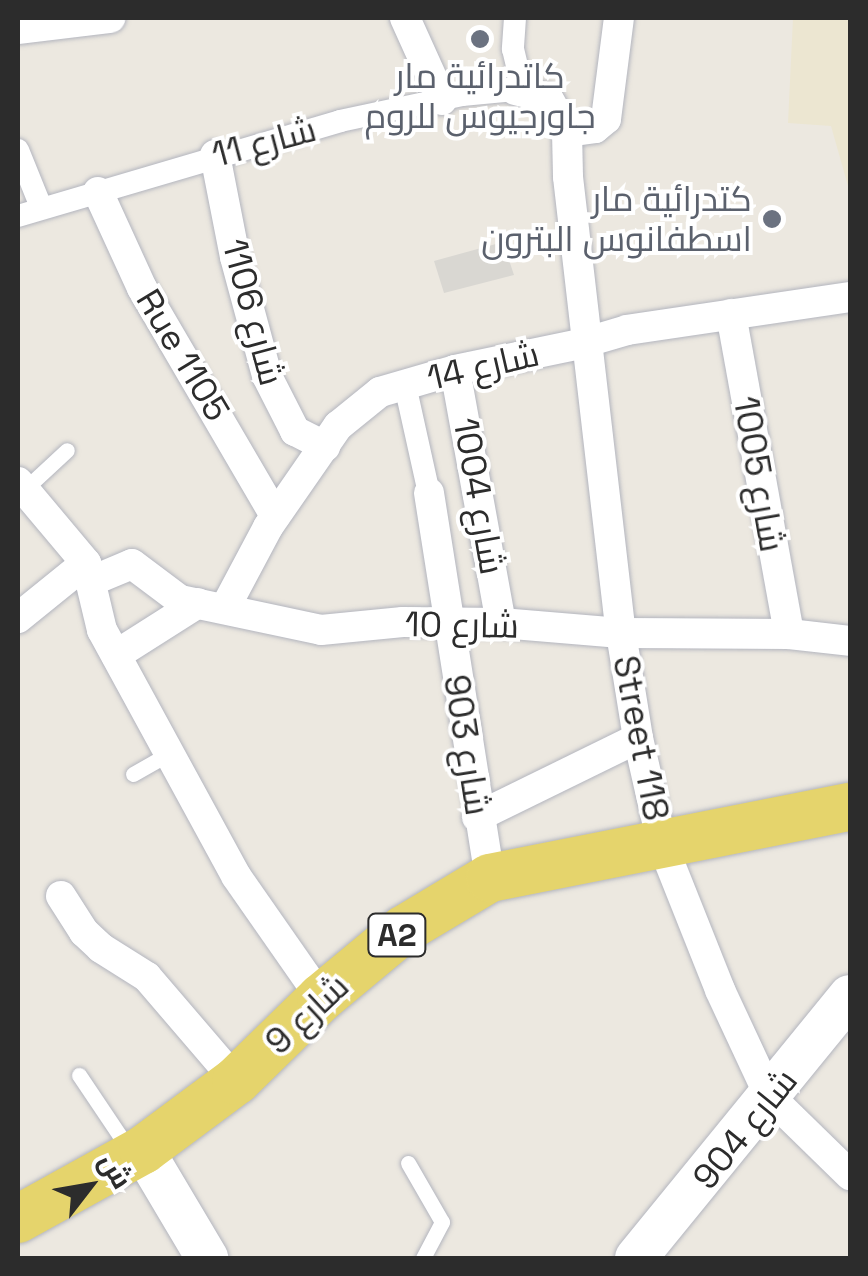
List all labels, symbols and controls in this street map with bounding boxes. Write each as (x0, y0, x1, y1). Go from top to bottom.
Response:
marker: كاتدرائية مار جاورجيوس للروم (469, 28, 491, 50)
place label: كاتدرائية مار جاورجيوس للروم (364, 55, 596, 137)
street label: شارع 11 (207, 108, 321, 176)
place label: كتدرائية مار اسطفانوس البترون (481, 178, 752, 260)
marker: كتدرائية مار اسطفانوس البترون (761, 208, 783, 230)
street label: شارع 1106 (213, 234, 293, 390)
street label: Rue 1105 (127, 282, 239, 428)
street label: شارع 14 (423, 333, 543, 399)
street label: شارع 1005 (725, 393, 793, 555)
street label: شارع 1004 (445, 414, 513, 578)
street label: شارع 10 (405, 603, 519, 647)
street label: Street 118 (604, 652, 678, 824)
street label: شارع 903 (435, 672, 499, 818)
road number: A2 (367, 908, 427, 962)
street label: شارع 9 (257, 965, 357, 1063)
street label: شارع 904 (684, 1060, 806, 1198)
north arrow (40, 1136, 140, 1236)
text: ش (91, 1146, 140, 1195)

